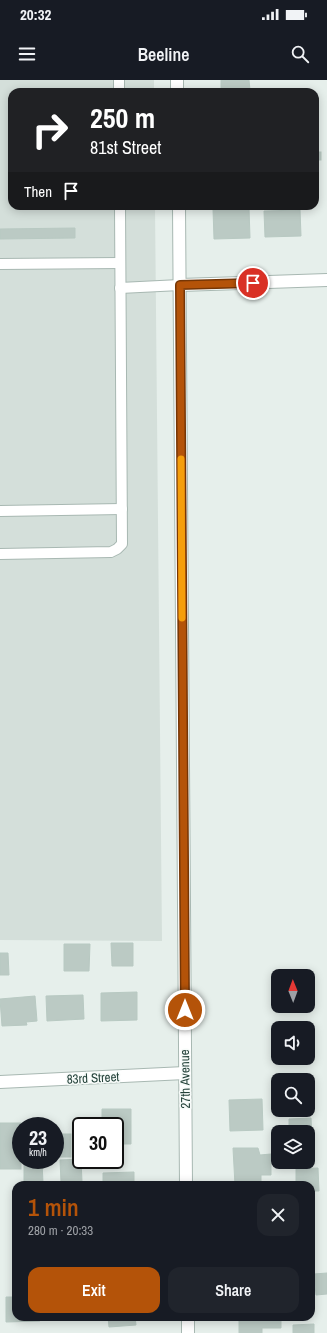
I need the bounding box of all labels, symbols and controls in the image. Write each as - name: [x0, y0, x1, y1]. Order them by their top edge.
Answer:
- text: 20:32: [20, 4, 51, 25]
- text: Beeline: [138, 42, 189, 67]
- icon: menu: [16, 43, 38, 65]
- icon: search: [289, 43, 311, 65]
- text: 250 m: [90, 99, 155, 137]
- icon: right: [24, 104, 76, 156]
- text: 81st Street: [90, 135, 161, 160]
- icon: arrive: [60, 180, 82, 202]
- text: Then: [24, 181, 52, 202]
- pin: [236, 266, 270, 300]
- icon: arrive: [242, 272, 264, 294]
- north arrow: [271, 969, 315, 1013]
- map controls: [271, 969, 315, 1169]
- position arrow: [164, 989, 206, 1031]
- button: sound: [271, 1021, 315, 1065]
- street label: 27th Avenue: [176, 1049, 194, 1109]
- street label: 83rd Street: [66, 1068, 120, 1088]
- button: search: [271, 1073, 315, 1117]
- speed limit sign: 30: [72, 1117, 124, 1169]
- text: 23: [29, 1124, 47, 1151]
- button: layers: [271, 1125, 315, 1169]
- text: km/h: [29, 1146, 47, 1159]
- text: 1 min: [28, 1191, 79, 1223]
- button: close: [257, 1194, 299, 1236]
- text: 280 m · 20:33: [28, 1222, 93, 1239]
- button: Exit: [28, 1267, 160, 1313]
- button: Share: [168, 1267, 299, 1313]

